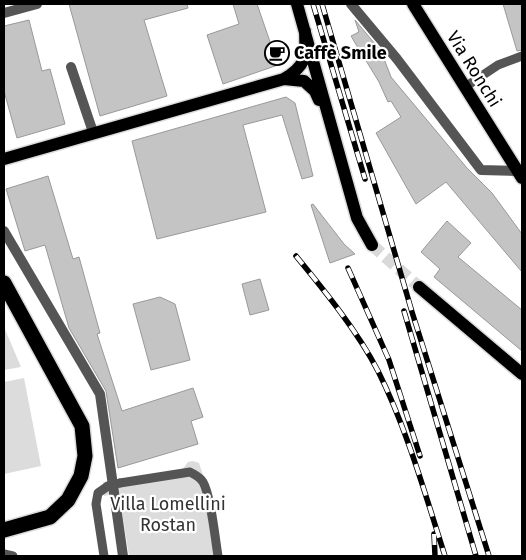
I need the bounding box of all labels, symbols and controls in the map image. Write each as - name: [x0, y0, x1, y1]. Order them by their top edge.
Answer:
- street label: Via Ronchi: [442, 27, 506, 111]
- cafe icon: Caffè Smile: [264, 40, 290, 66]
- place label: Caffè Smile: [294, 42, 387, 64]
- park label: Villa Lomellini Rostan: [110, 493, 226, 536]

